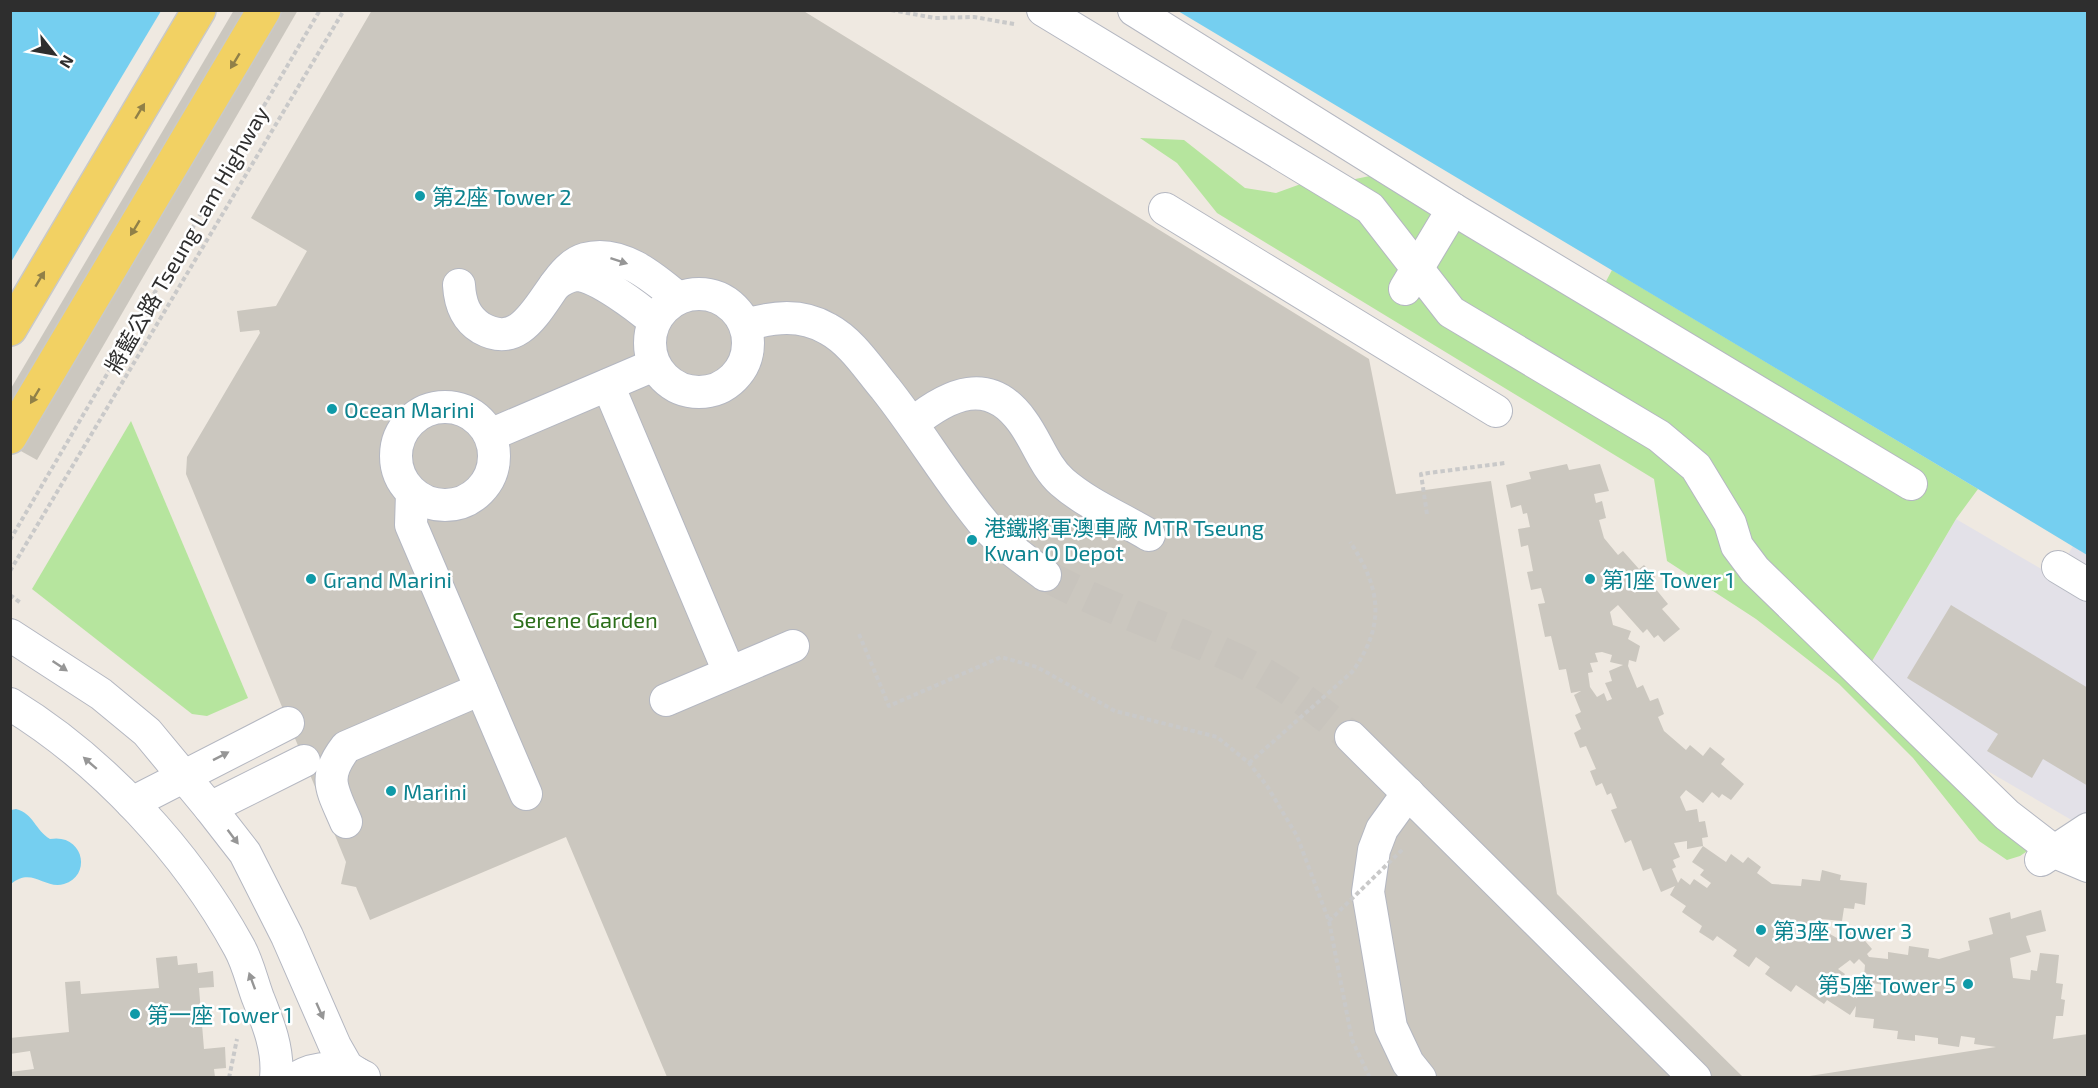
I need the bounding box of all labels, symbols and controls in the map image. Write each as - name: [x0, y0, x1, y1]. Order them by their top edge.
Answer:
- north arrow: [24, 24, 84, 84]
- text: N: [56, 52, 78, 72]
- one-way arrow: [229, 53, 240, 69]
- street label: 將藍公路 Tseung Lam Highway: [99, 101, 273, 377]
- one-way arrow: [135, 102, 145, 119]
- place label: 第2座 Tower 2: [432, 183, 572, 209]
- marker: 第2座 Tower 2: [413, 189, 427, 203]
- one-way arrow: [129, 220, 140, 236]
- one-way arrow: [610, 256, 628, 266]
- one-way arrow: [35, 270, 45, 287]
- one-way arrow: [30, 388, 40, 405]
- place label: Ocean Marini: [344, 396, 475, 422]
- marker: Ocean Marini: [325, 402, 339, 416]
- place label: 港鐵將軍澳車廠 MTR Tseung Kwan O Depot: [984, 514, 1264, 565]
- marker: 港鐵將軍澳車廠 MTR Tseung Kwan O Depot: [965, 533, 979, 547]
- place label: Grand Marini: [323, 566, 452, 592]
- place label: 第1座 Tower 1: [1602, 566, 1734, 592]
- marker: Grand Marini: [304, 572, 318, 586]
- marker: 第1座 Tower 1: [1583, 572, 1597, 586]
- park label: Serene Garden: [512, 606, 658, 632]
- one-way arrow: [52, 660, 68, 671]
- one-way arrow: [212, 752, 229, 761]
- one-way arrow: [83, 757, 98, 770]
- place label: Marini: [403, 778, 467, 804]
- marker: Marini: [384, 784, 398, 798]
- one-way arrow: [226, 829, 239, 845]
- place label: 第3座 Tower 3: [1773, 917, 1912, 943]
- marker: 第3座 Tower 3: [1754, 923, 1768, 937]
- place label: 第5座 Tower 5: [1818, 971, 1956, 997]
- one-way arrow: [247, 972, 256, 990]
- marker: 第5座 Tower 5: [1961, 977, 1975, 991]
- place label: 第一座 Tower 1: [147, 1001, 293, 1027]
- one-way arrow: [316, 1002, 325, 1019]
- marker: 第一座 Tower 1: [128, 1007, 142, 1021]

